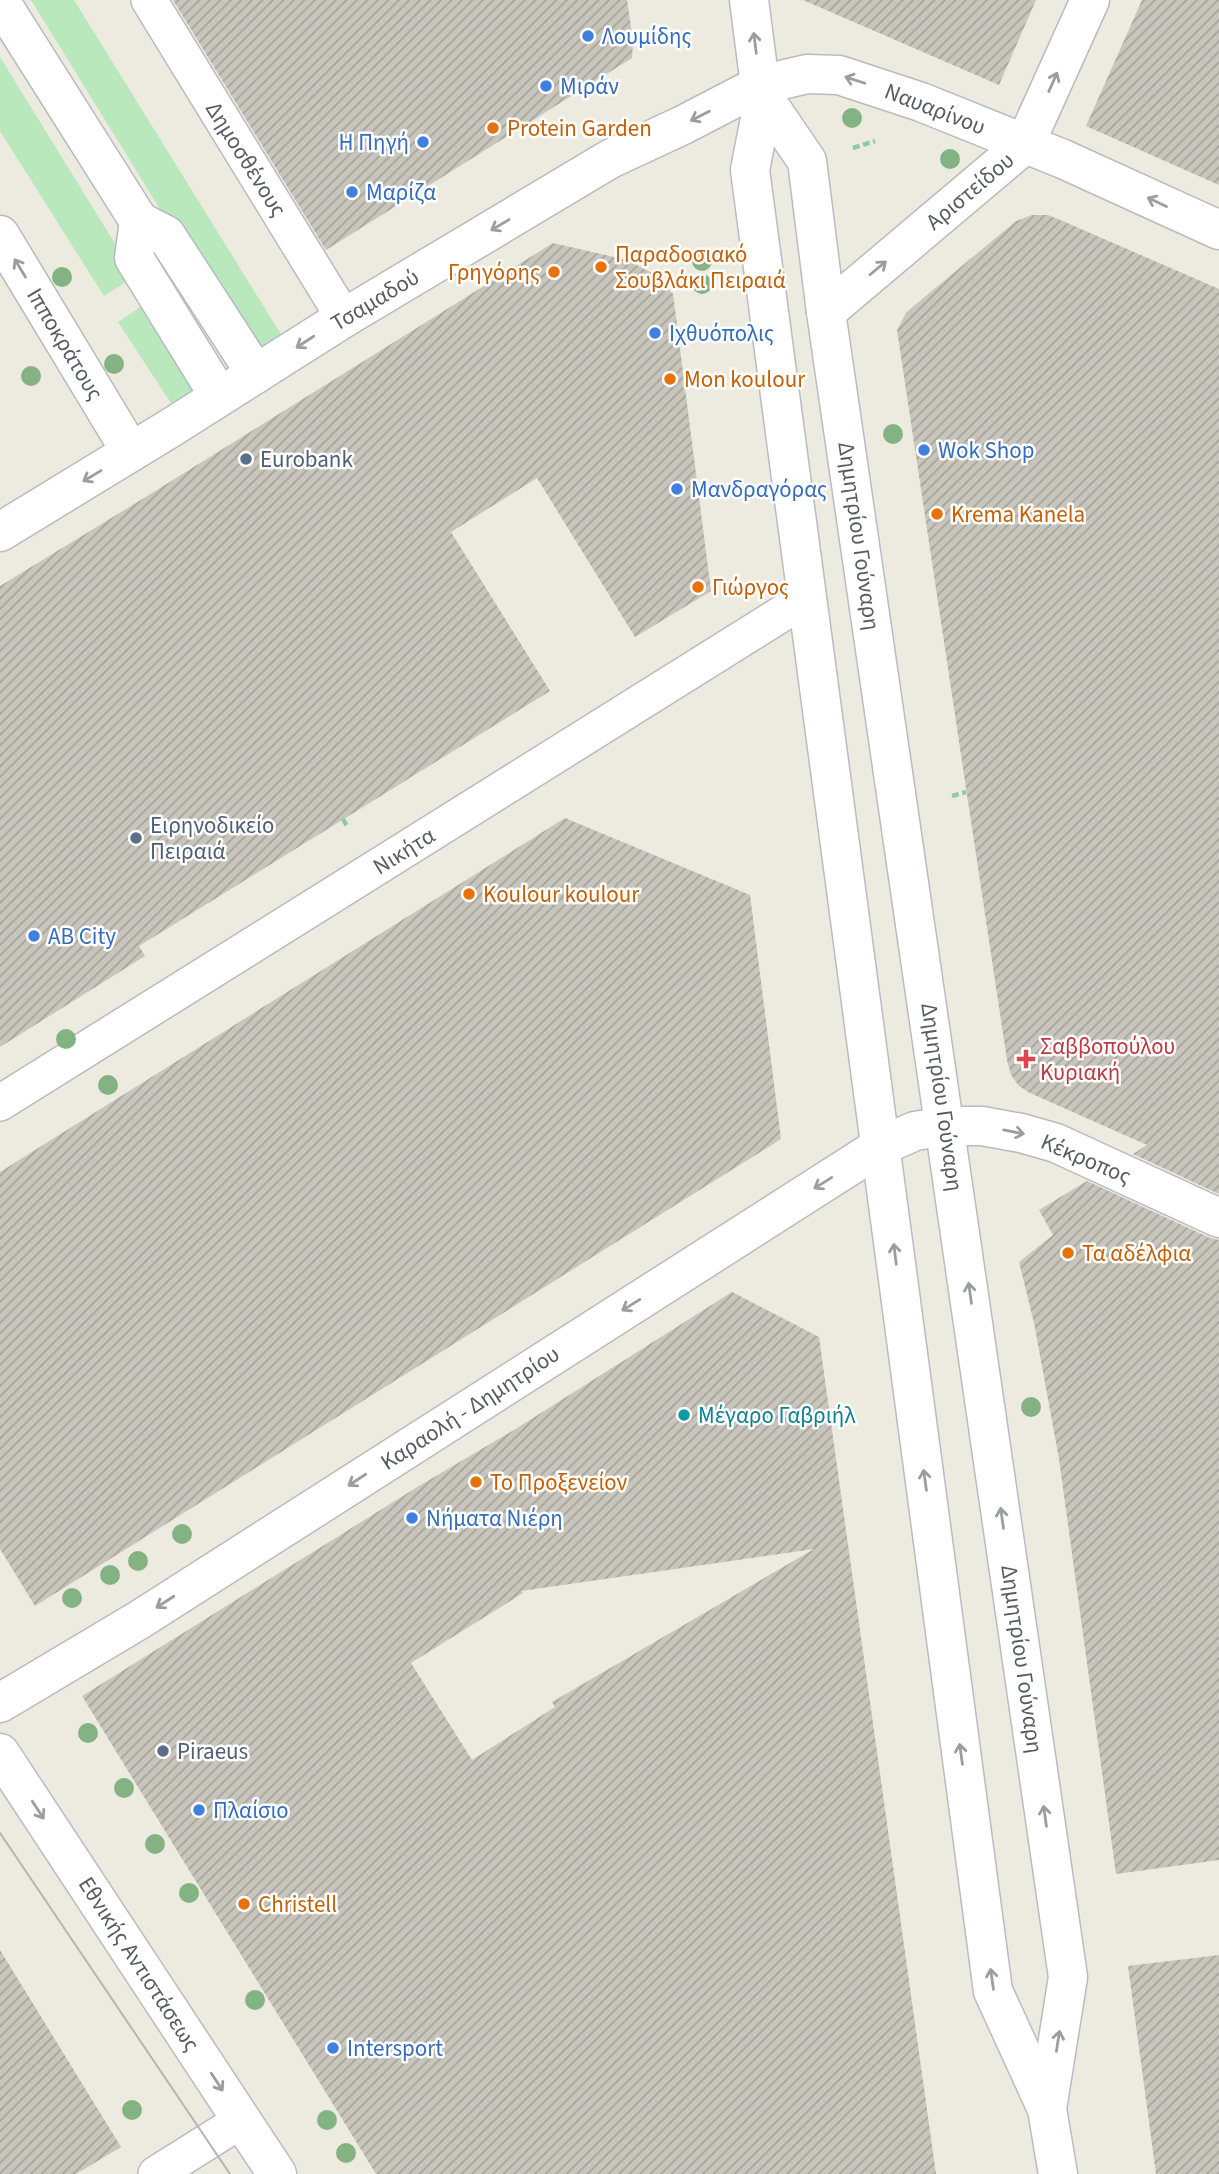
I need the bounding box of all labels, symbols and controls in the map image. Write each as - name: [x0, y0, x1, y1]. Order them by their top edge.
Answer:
- place label: Λουμίδης: [602, 20, 691, 53]
- marker: Λουμίδης: [580, 28, 596, 44]
- one-way arrow: [748, 32, 761, 54]
- place label: Μιράν: [560, 70, 619, 103]
- one-way arrow: [1047, 72, 1060, 93]
- one-way arrow: [845, 73, 867, 85]
- street label: Ναυαρίνου: [880, 75, 990, 143]
- marker: Μιράν: [538, 78, 554, 94]
- street label: Δημοσθένους: [197, 95, 295, 223]
- one-way arrow: [690, 110, 711, 124]
- place label: Protein Garden: [507, 112, 652, 145]
- marker: Protein Garden: [485, 120, 501, 136]
- place label: Η Πηγή: [339, 126, 409, 159]
- marker: Η Πηγή: [415, 134, 431, 150]
- street label: Αριστείδου: [919, 144, 1021, 238]
- place label: Μαρίζα: [366, 176, 436, 209]
- marker: Μαρίζα: [344, 184, 360, 200]
- one-way arrow: [1147, 194, 1168, 208]
- one-way arrow: [490, 218, 510, 232]
- place label: Παραδοσιακό Σουβλάκι Πειραιά: [615, 238, 786, 297]
- place label: Γρηγόρης: [448, 256, 540, 289]
- one-way arrow: [12, 259, 26, 279]
- marker: Παραδοσιακό Σουβλάκι Πειραιά: [593, 259, 609, 275]
- one-way arrow: [869, 260, 887, 276]
- street label: Τσαμαδού: [324, 261, 426, 339]
- marker: Γρηγόρης: [546, 264, 562, 280]
- street label: Ιπποκράτους: [18, 282, 112, 407]
- place label: Ιχθυόπολις: [669, 317, 774, 350]
- marker: Ιχθυόπολις: [647, 325, 663, 341]
- one-way arrow: [296, 336, 316, 350]
- place label: Mon koulour: [684, 363, 806, 396]
- marker: Mon koulour: [662, 371, 678, 387]
- place label: Wok Shop: [938, 434, 1035, 467]
- street label: Δημητρίου Γούναρη: [829, 440, 889, 632]
- marker: Wok Shop: [916, 442, 932, 458]
- place label: Eurobank: [260, 443, 353, 476]
- marker: Eurobank: [238, 451, 254, 467]
- one-way arrow: [82, 469, 102, 483]
- place label: Μανδραγόρας: [691, 473, 827, 506]
- marker: Μανδραγόρας: [669, 481, 685, 497]
- place label: Krema Kanela: [951, 498, 1085, 531]
- marker: Krema Kanela: [929, 506, 945, 522]
- place label: Γιώργος: [712, 571, 789, 604]
- marker: Γιώργος: [690, 579, 706, 595]
- place label: Ειρηνοδικείο Πειραιά: [150, 809, 274, 868]
- street label: Νικήτα: [367, 819, 442, 883]
- marker: Ειρηνοδικείο Πειραιά: [128, 830, 144, 846]
- place label: Koulour koulour: [483, 878, 640, 911]
- marker: Koulour koulour: [461, 886, 477, 902]
- place label: ΑΒ City: [48, 920, 116, 953]
- marker: ΑΒ City: [26, 928, 42, 944]
- street label: Δημητρίου Γούναρη: [912, 1001, 972, 1193]
- place label: Σαββοπούλου Κυριακή: [1040, 1030, 1175, 1089]
- marker: Σαββοπούλου Κυριακή: [1018, 1051, 1034, 1067]
- street label: Κέκροπος: [1036, 1125, 1136, 1193]
- one-way arrow: [1002, 1126, 1025, 1139]
- one-way arrow: [814, 1176, 834, 1190]
- place label: Τα αδέλφια: [1082, 1237, 1191, 1270]
- one-way arrow: [888, 1243, 901, 1266]
- marker: Τα αδέλφια: [1060, 1245, 1076, 1261]
- one-way arrow: [963, 1282, 976, 1305]
- one-way arrow: [622, 1298, 642, 1312]
- street label: Καραολή - Δημητρίου: [374, 1338, 566, 1478]
- place label: Μέγαρο Γαβριήλ: [698, 1399, 856, 1432]
- marker: Μέγαρο Γαβριήλ: [676, 1407, 692, 1423]
- place label: Το Προξενείον: [490, 1466, 627, 1499]
- one-way arrow: [918, 1469, 931, 1491]
- one-way arrow: [348, 1472, 367, 1487]
- marker: Το Προξενείον: [468, 1474, 484, 1490]
- place label: Νήματα Νιέρη: [426, 1502, 563, 1535]
- one-way arrow: [995, 1508, 1008, 1530]
- marker: Νήματα Νιέρη: [404, 1510, 420, 1526]
- street label: Δημητρίου Γούναρη: [992, 1563, 1052, 1755]
- one-way arrow: [156, 1596, 176, 1610]
- place label: Piraeus: [177, 1735, 248, 1768]
- marker: Piraeus: [155, 1743, 171, 1759]
- one-way arrow: [955, 1743, 968, 1765]
- place label: Πλαίσιο: [213, 1794, 289, 1827]
- one-way arrow: [31, 1800, 45, 1820]
- marker: Πλαίσιο: [191, 1802, 207, 1818]
- one-way arrow: [1038, 1805, 1051, 1828]
- street label: Εθνικής Αντιστάσεως: [70, 1870, 208, 2058]
- place label: Christell: [258, 1888, 337, 1921]
- marker: Christell: [236, 1896, 252, 1912]
- one-way arrow: [985, 1968, 998, 1991]
- one-way arrow: [1052, 2031, 1065, 2053]
- place label: Intersport: [347, 2032, 443, 2065]
- marker: Intersport: [325, 2040, 341, 2056]
- one-way arrow: [210, 2072, 224, 2091]

